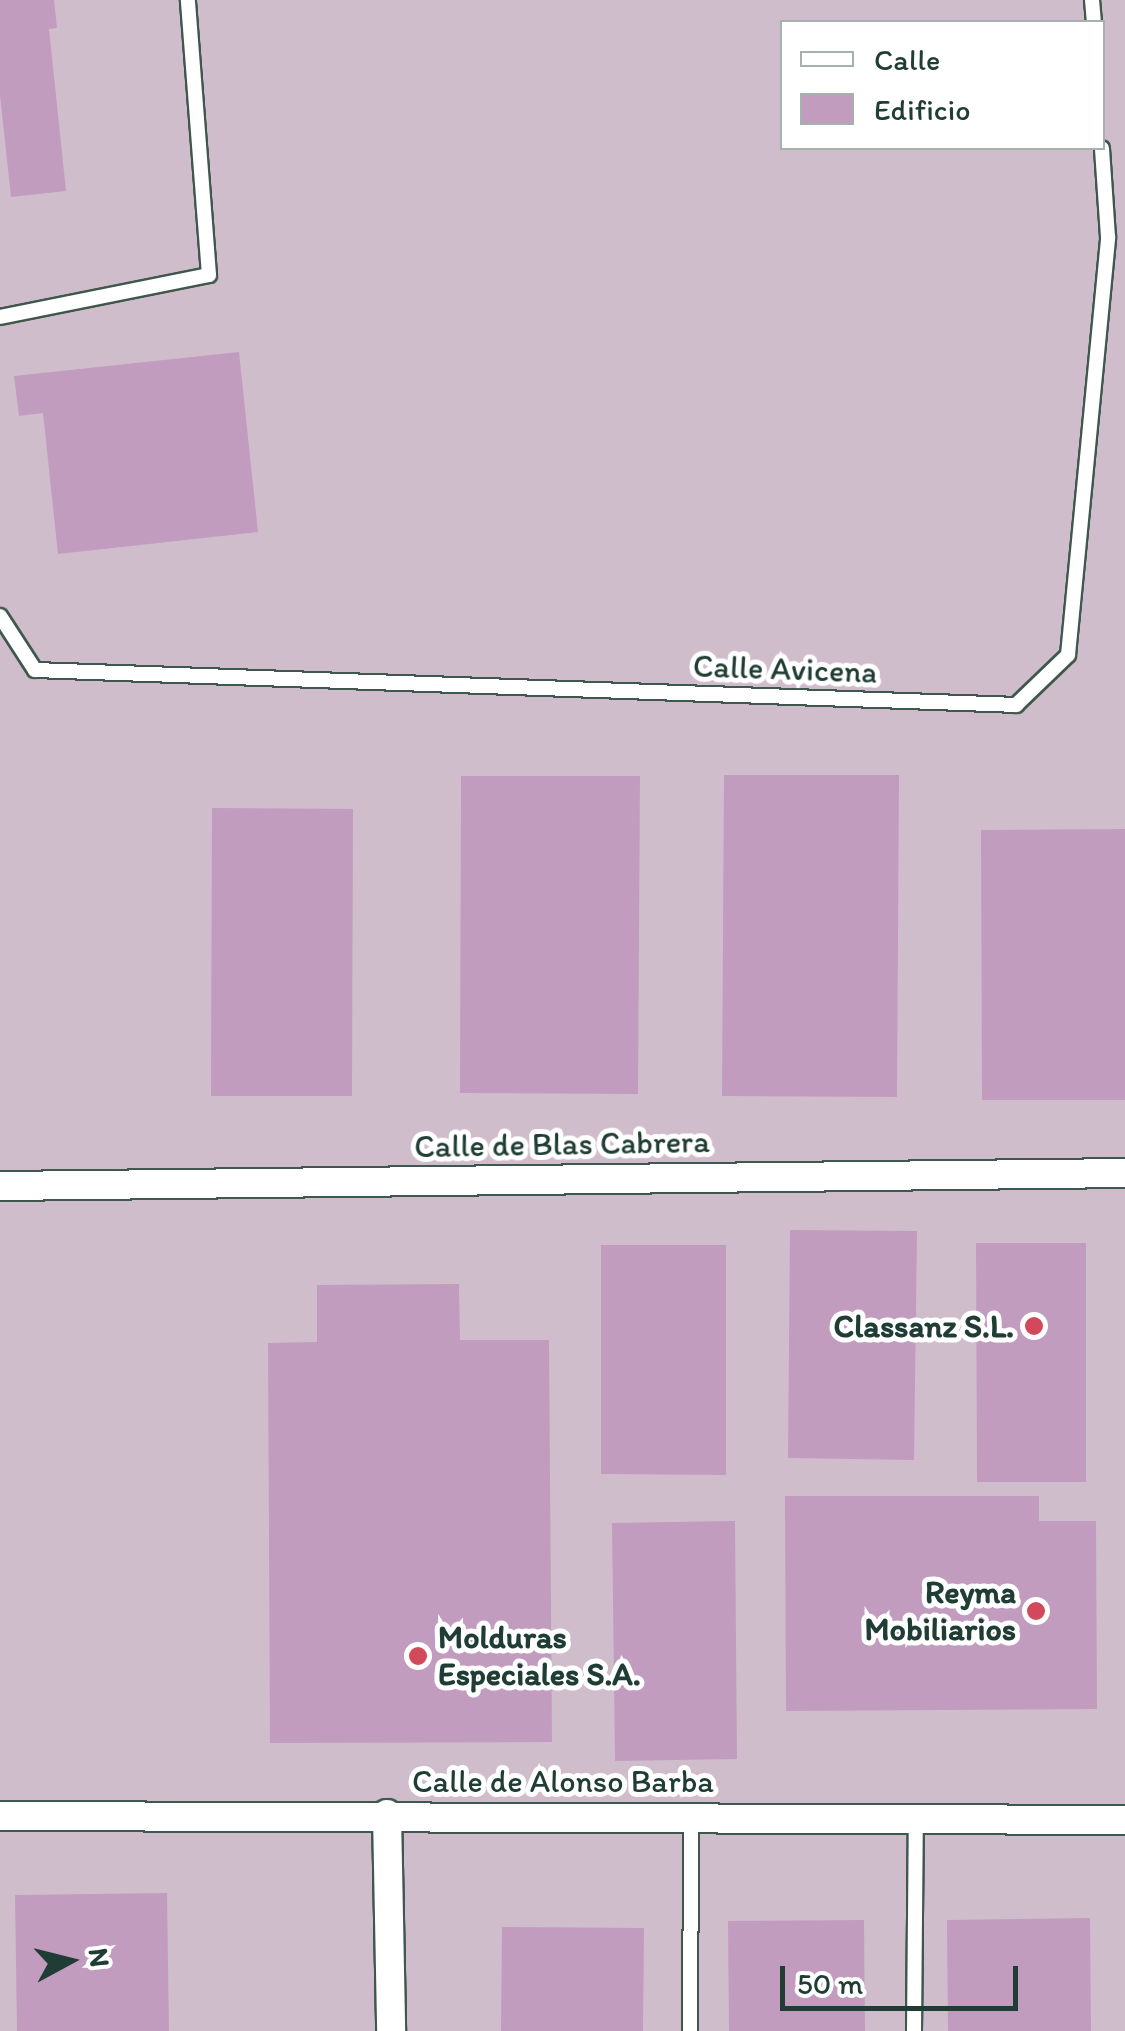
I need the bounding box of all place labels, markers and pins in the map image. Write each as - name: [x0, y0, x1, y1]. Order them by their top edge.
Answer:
- place label: Classanz S.L.: [834, 1307, 1014, 1345]
- marker: Classanz S.L.: [1023, 1315, 1045, 1337]
- place label: Reyma Mobiliarios: [864, 1574, 1016, 1649]
- marker: Reyma Mobiliarios: [1025, 1600, 1047, 1622]
- place label: Molduras Especiales S.A.: [438, 1619, 641, 1694]
- marker: Molduras Especiales S.A.: [407, 1645, 429, 1667]

